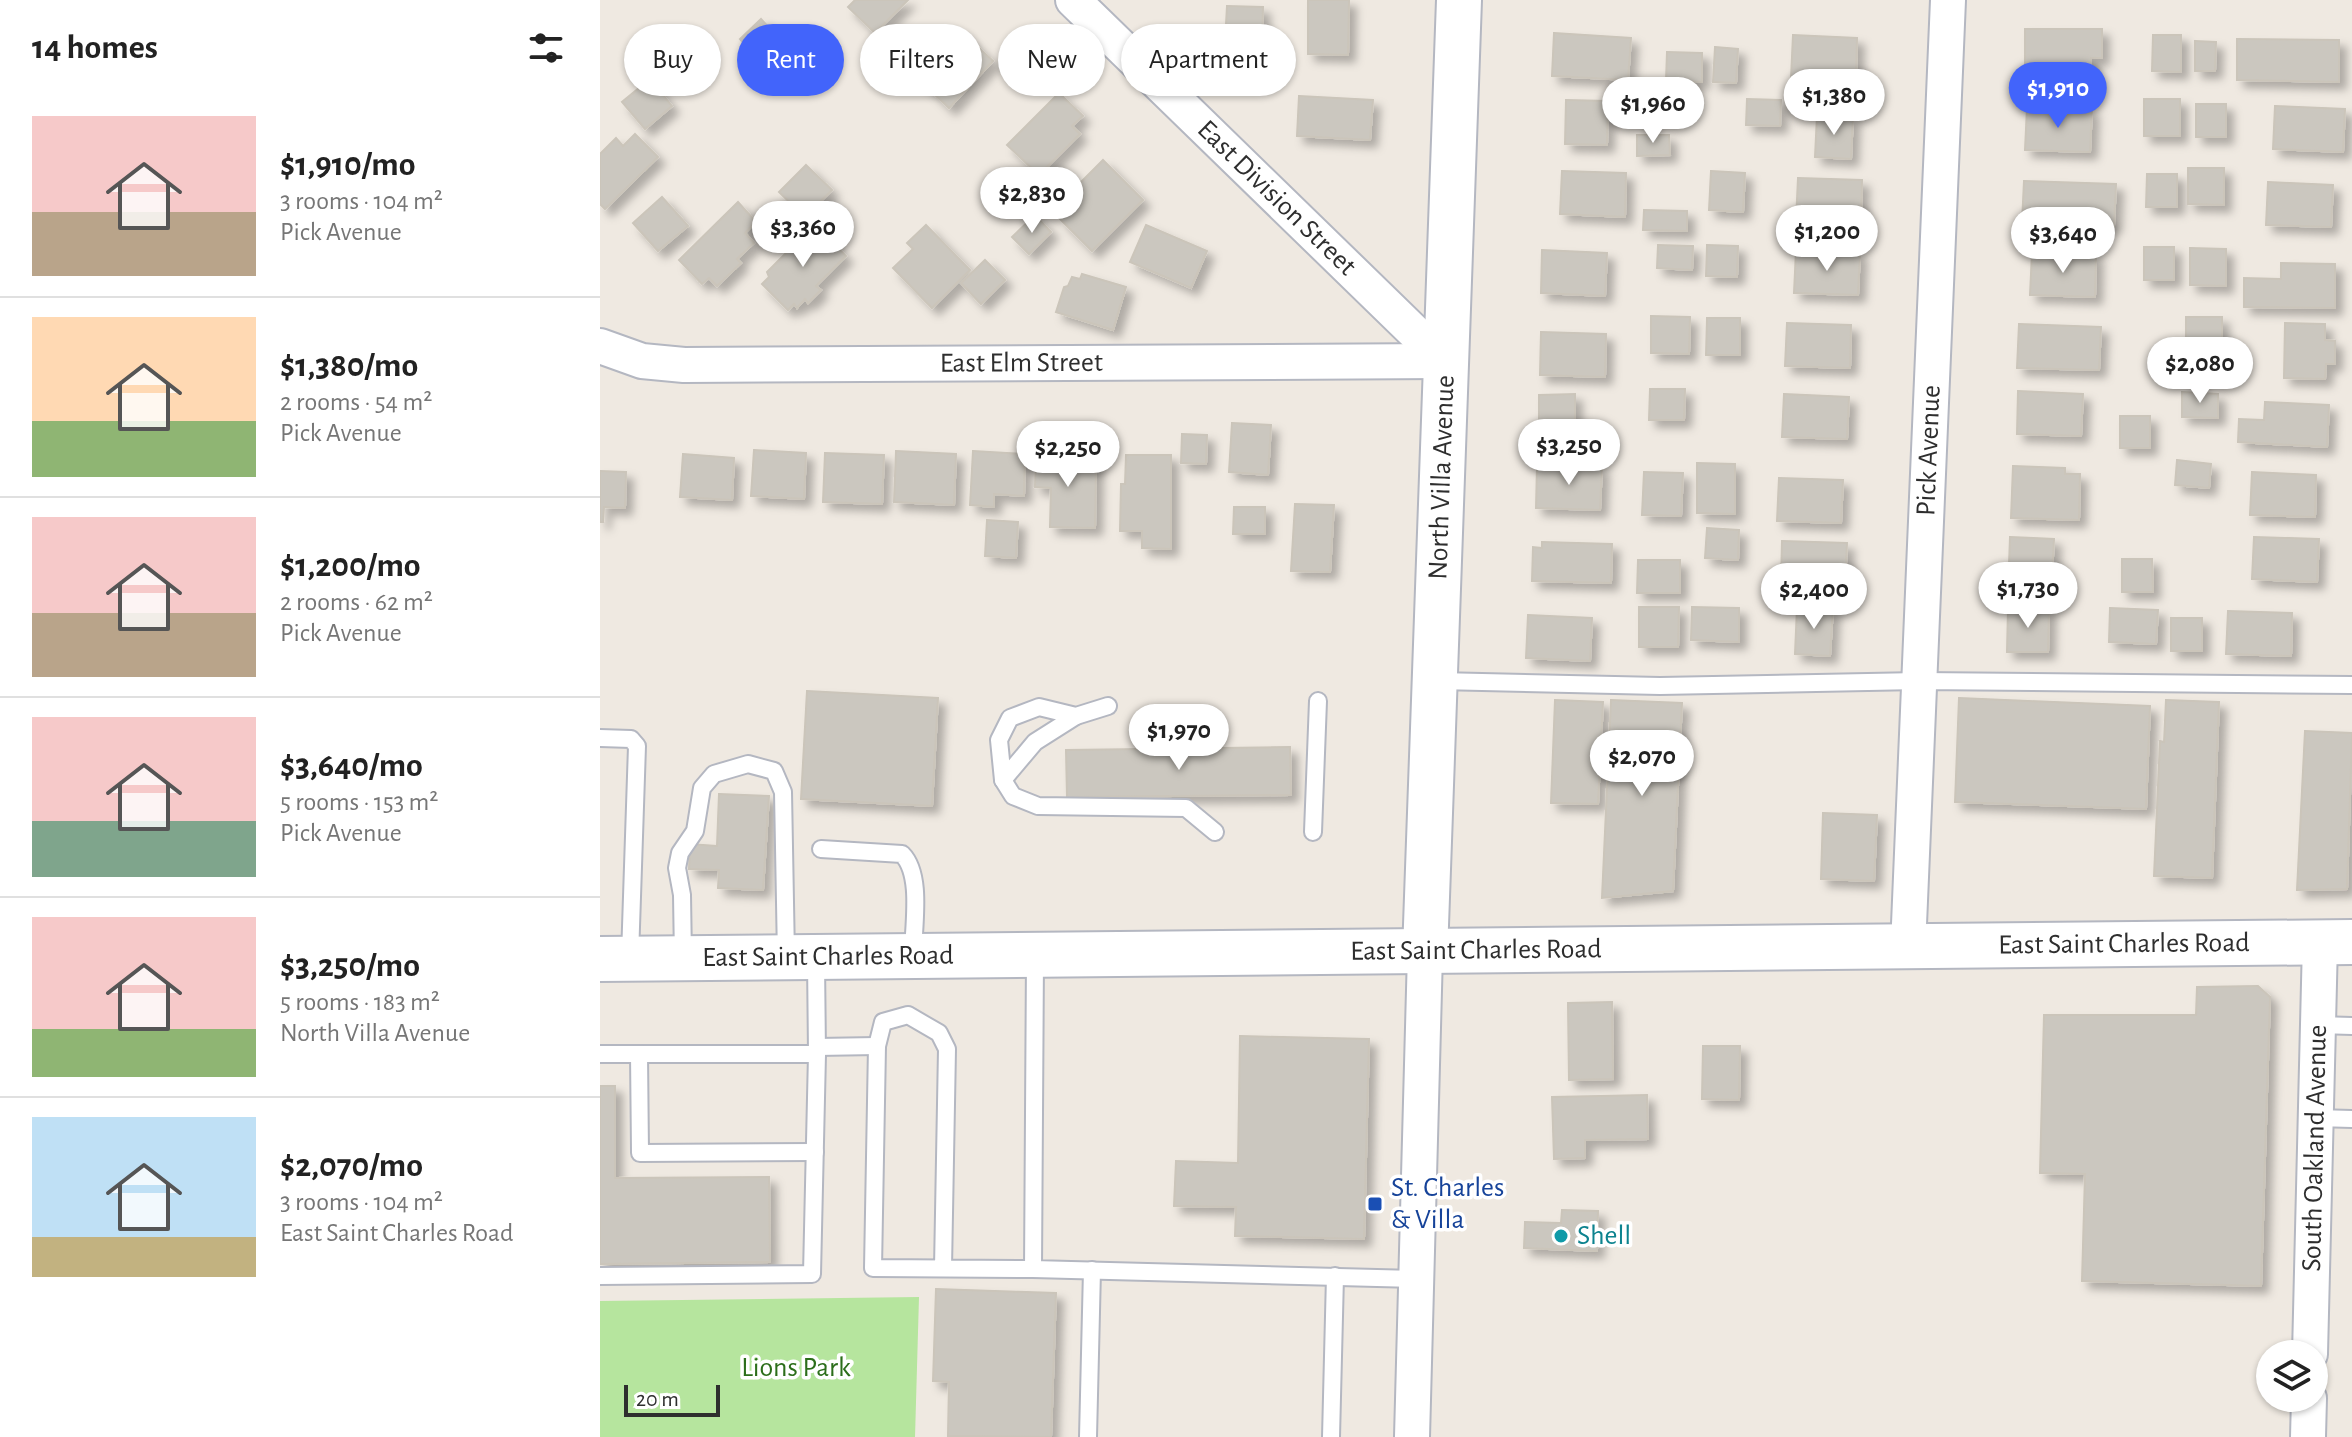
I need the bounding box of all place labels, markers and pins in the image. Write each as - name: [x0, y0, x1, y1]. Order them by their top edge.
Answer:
- pin: $1,910: [1993, 62, 2123, 130]
- pin: $1,380: [1769, 69, 1899, 137]
- pin: $1,960: [1588, 77, 1718, 145]
- pin: $2,830: [967, 167, 1097, 235]
- pin: $3,360: [738, 201, 868, 269]
- pin: $1,200: [1762, 205, 1892, 273]
- pin: $3,640: [1998, 207, 2128, 275]
- pin: $2,080: [2135, 337, 2265, 405]
- pin: $3,250: [1504, 419, 1634, 487]
- pin: $2,250: [1003, 421, 1133, 489]
- pin: $1,730: [1963, 562, 2093, 630]
- pin: $2,400: [1749, 563, 1879, 631]
- pin: $1,970: [1114, 704, 1244, 772]
- pin: $2,070: [1577, 730, 1707, 798]
- place label: St. Charles & Villa: [1391, 1174, 1504, 1234]
- marker: St. Charles & Villa: [1366, 1195, 1384, 1213]
- place label: Shell: [1577, 1222, 1631, 1250]
- marker: Shell: [1552, 1227, 1570, 1245]

